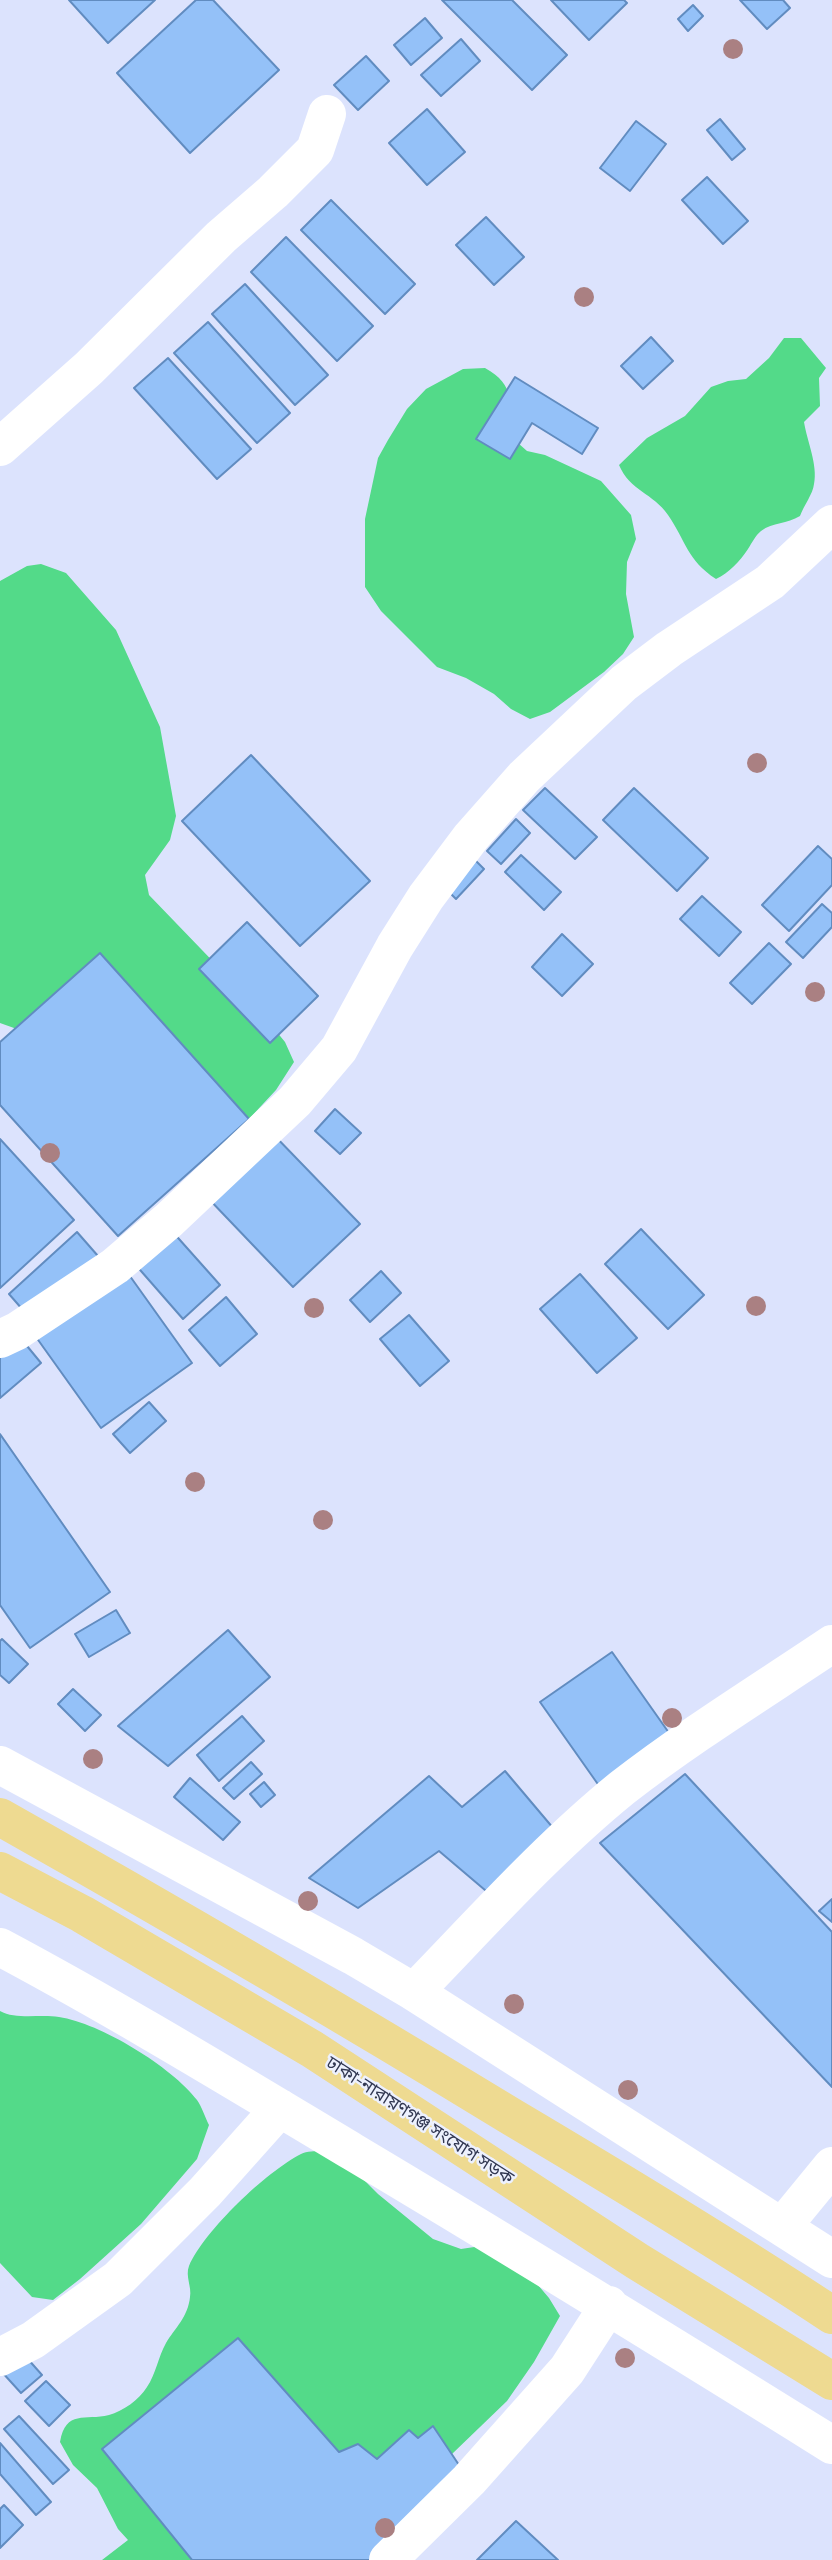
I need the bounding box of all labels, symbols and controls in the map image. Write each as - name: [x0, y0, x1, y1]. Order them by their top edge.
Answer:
- street label: ঢাকা-নারায়ণগঞ্জ সংযোগ সড়ক: [322, 2051, 518, 2189]

